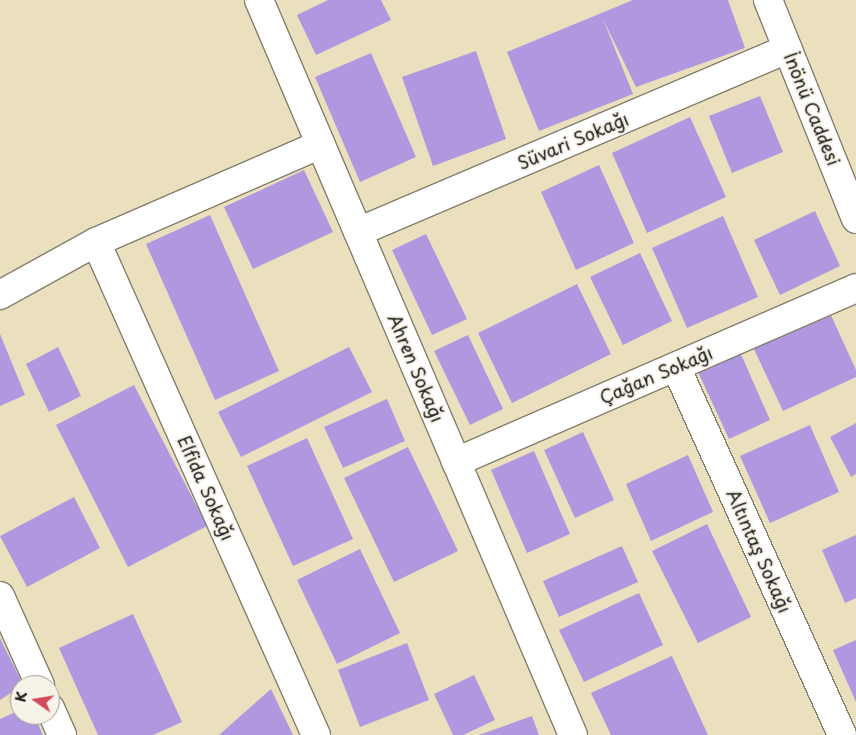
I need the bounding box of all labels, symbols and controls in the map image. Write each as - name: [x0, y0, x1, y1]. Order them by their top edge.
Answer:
- street label: İnönü Caddesi: [779, 49, 845, 169]
- street label: Süvari Sokağı: [514, 108, 632, 174]
- street label: Ahren Sokağı: [383, 310, 449, 426]
- street label: Çağan Sokağı: [596, 341, 716, 409]
- street label: Elfida Sokağı: [173, 432, 239, 544]
- street label: Altıntaş Sokağı: [722, 486, 796, 616]
- north arrow: [10, 675, 60, 725]
- text: K: [9, 689, 32, 704]

